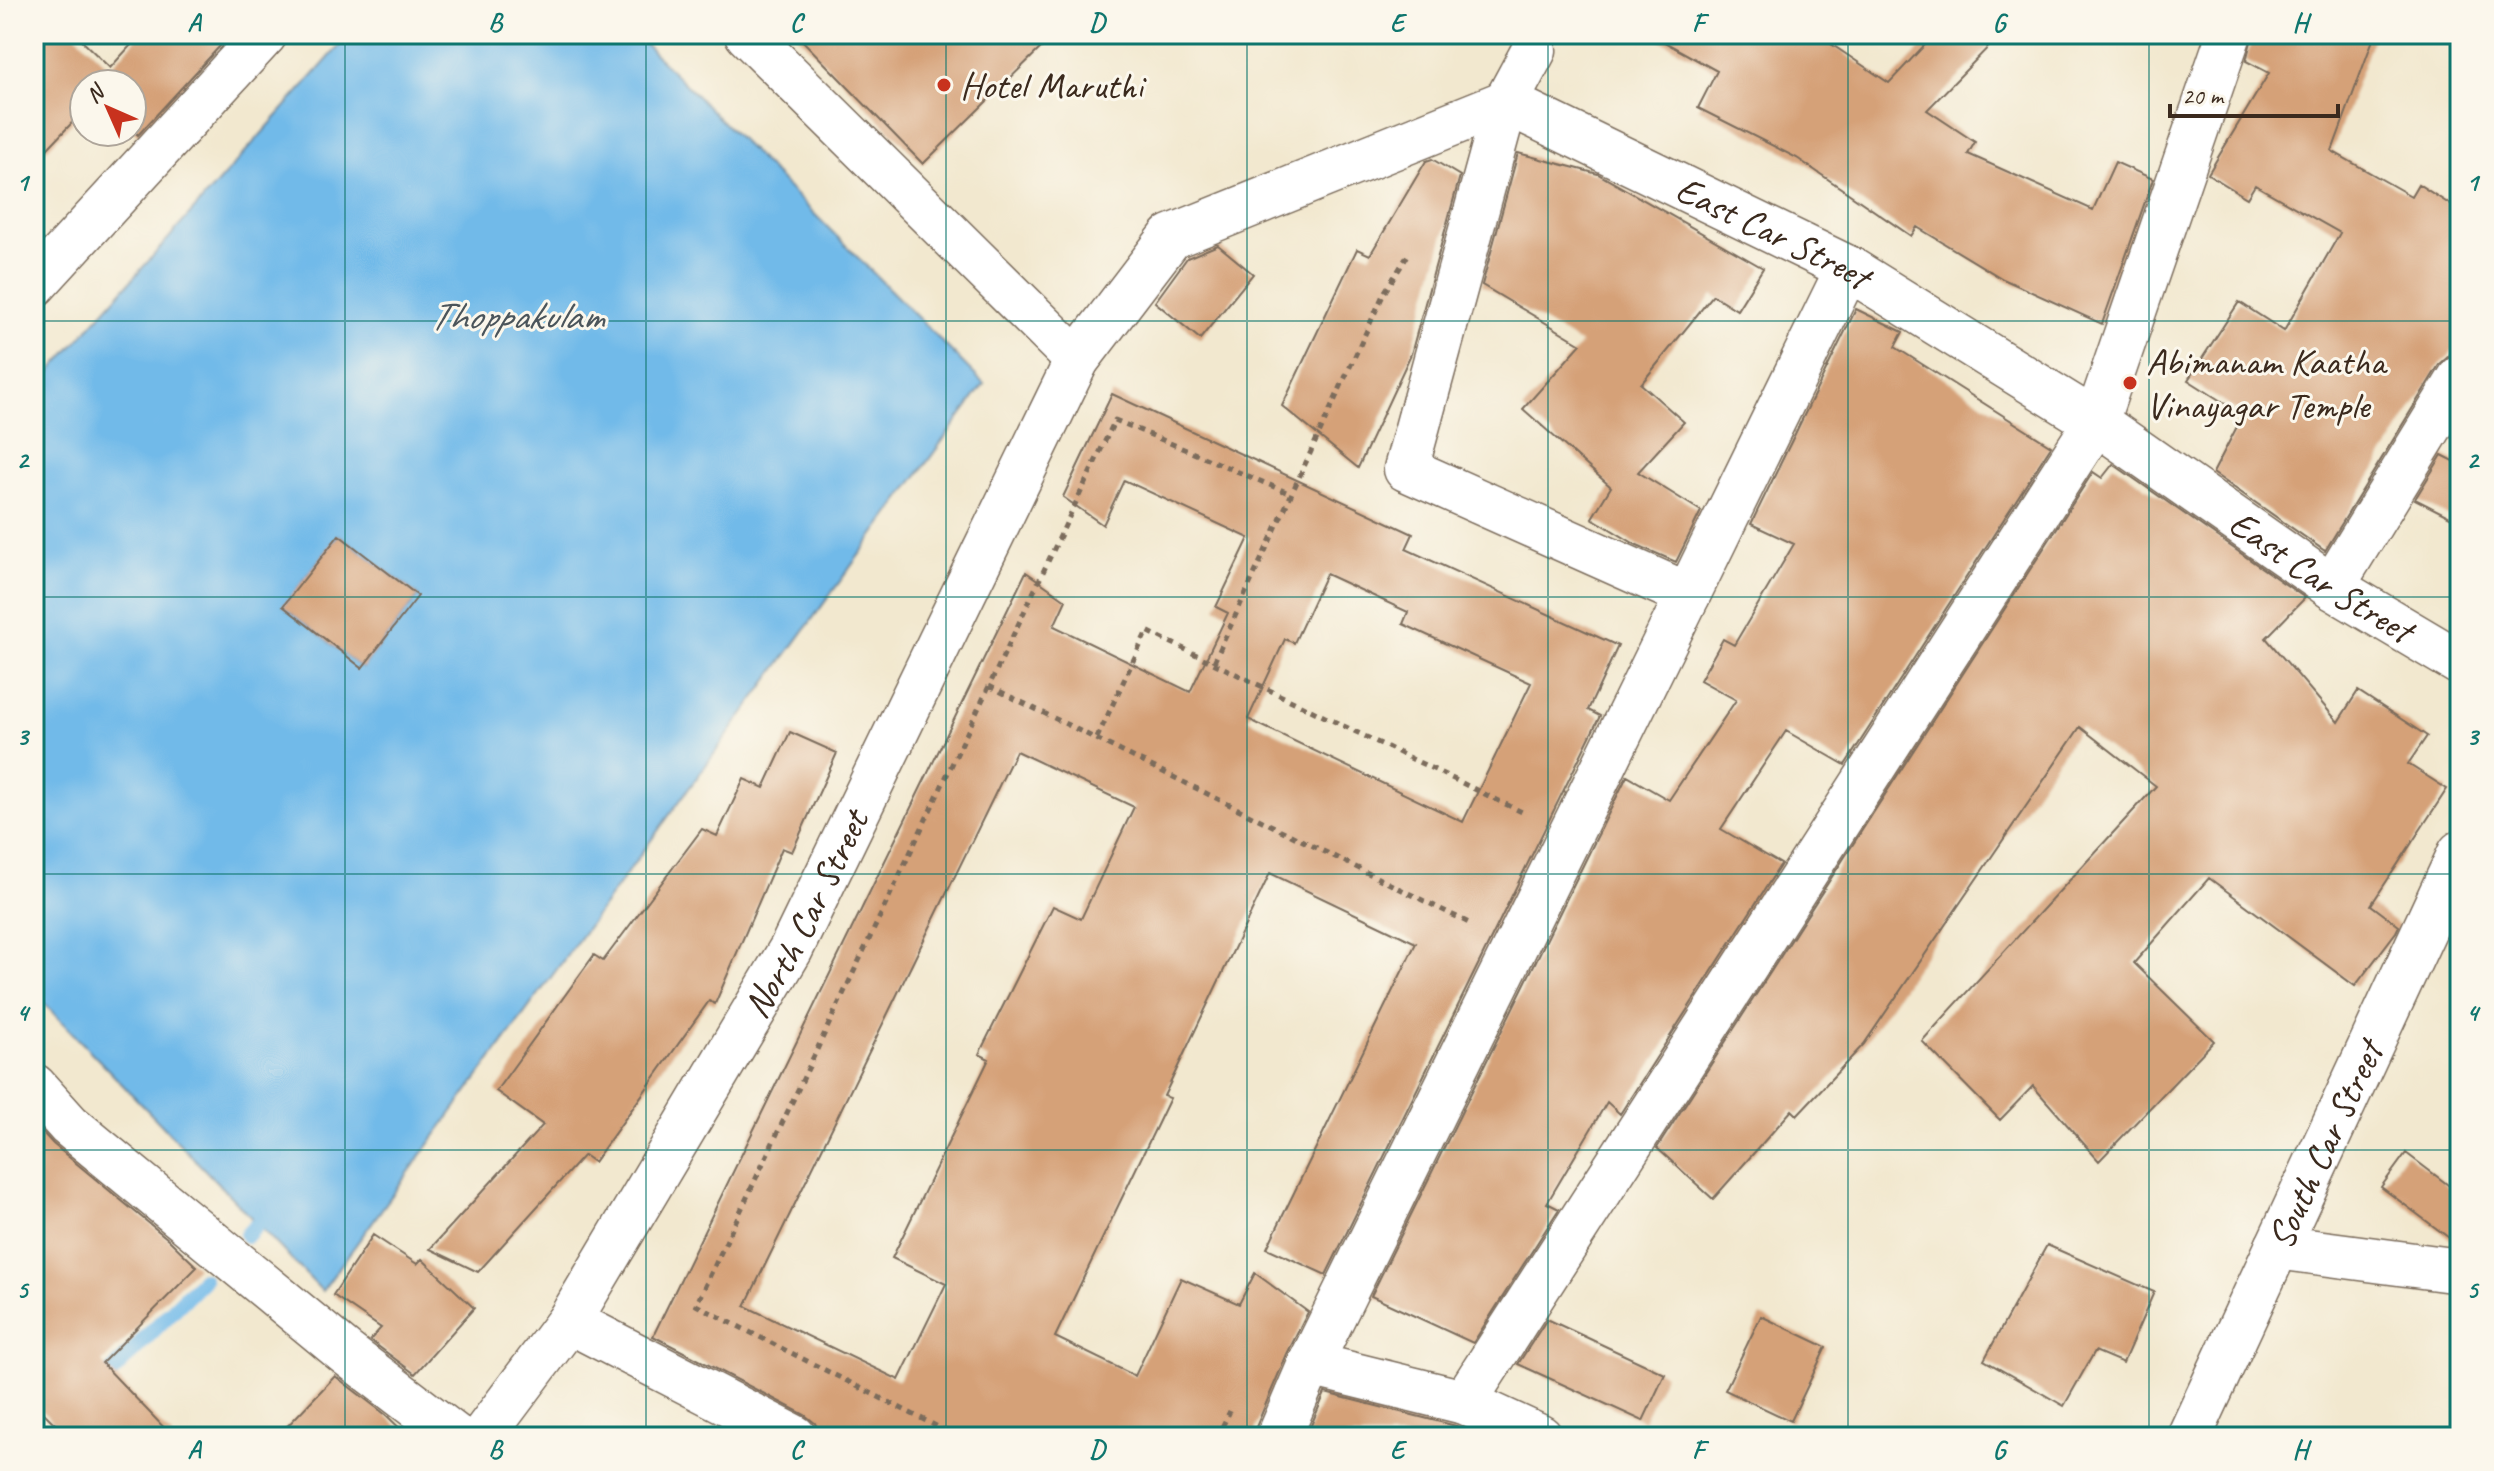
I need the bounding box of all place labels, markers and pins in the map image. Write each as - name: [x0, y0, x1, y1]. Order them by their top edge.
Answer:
- place label: Hotel Maruthi: [960, 62, 1147, 109]
- marker: Hotel Maruthi: [935, 76, 953, 94]
- place label: Abimanam Kaatha Vinayagar Temple: [2146, 338, 2388, 429]
- marker: Abimanam Kaatha Vinayagar Temple: [2121, 374, 2139, 392]

